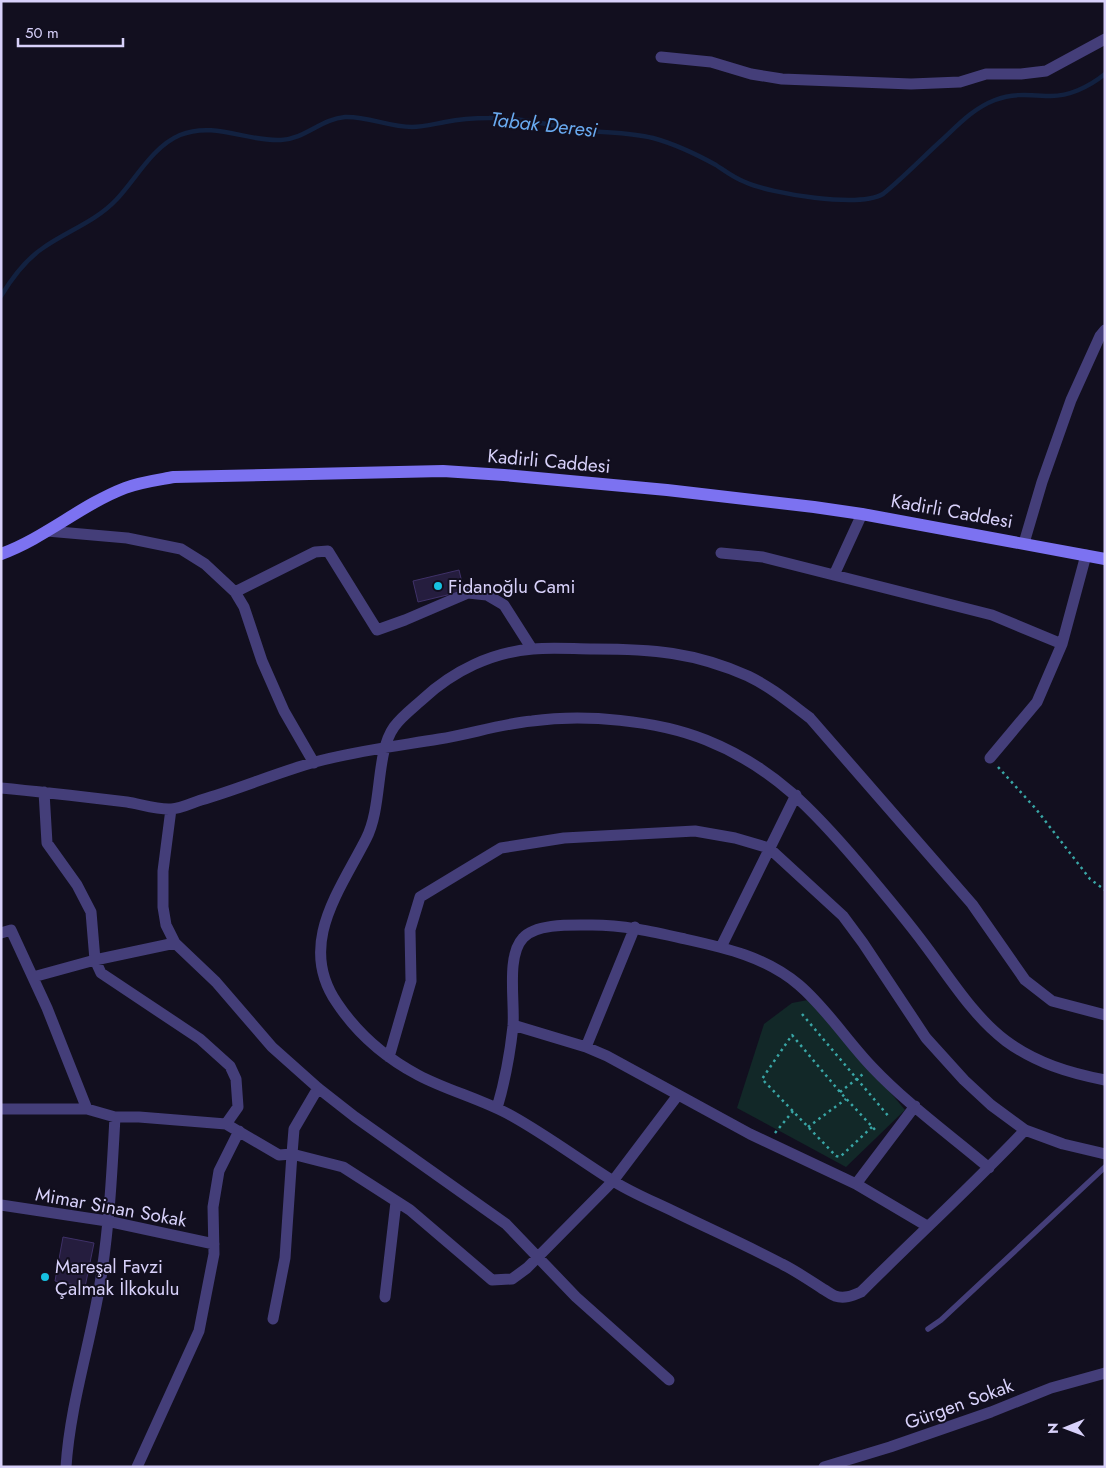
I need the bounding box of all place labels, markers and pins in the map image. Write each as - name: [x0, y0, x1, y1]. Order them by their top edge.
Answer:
- place label: Fidanoğlu Cami: [448, 573, 576, 600]
- marker: Fidanoğlu Cami: [432, 580, 444, 592]
- place label: Mareşal Favzi Çalmak İlkokulu: [55, 1253, 180, 1302]
- marker: Mareşal Favzi Çalmak İlkokulu: [39, 1271, 51, 1283]

